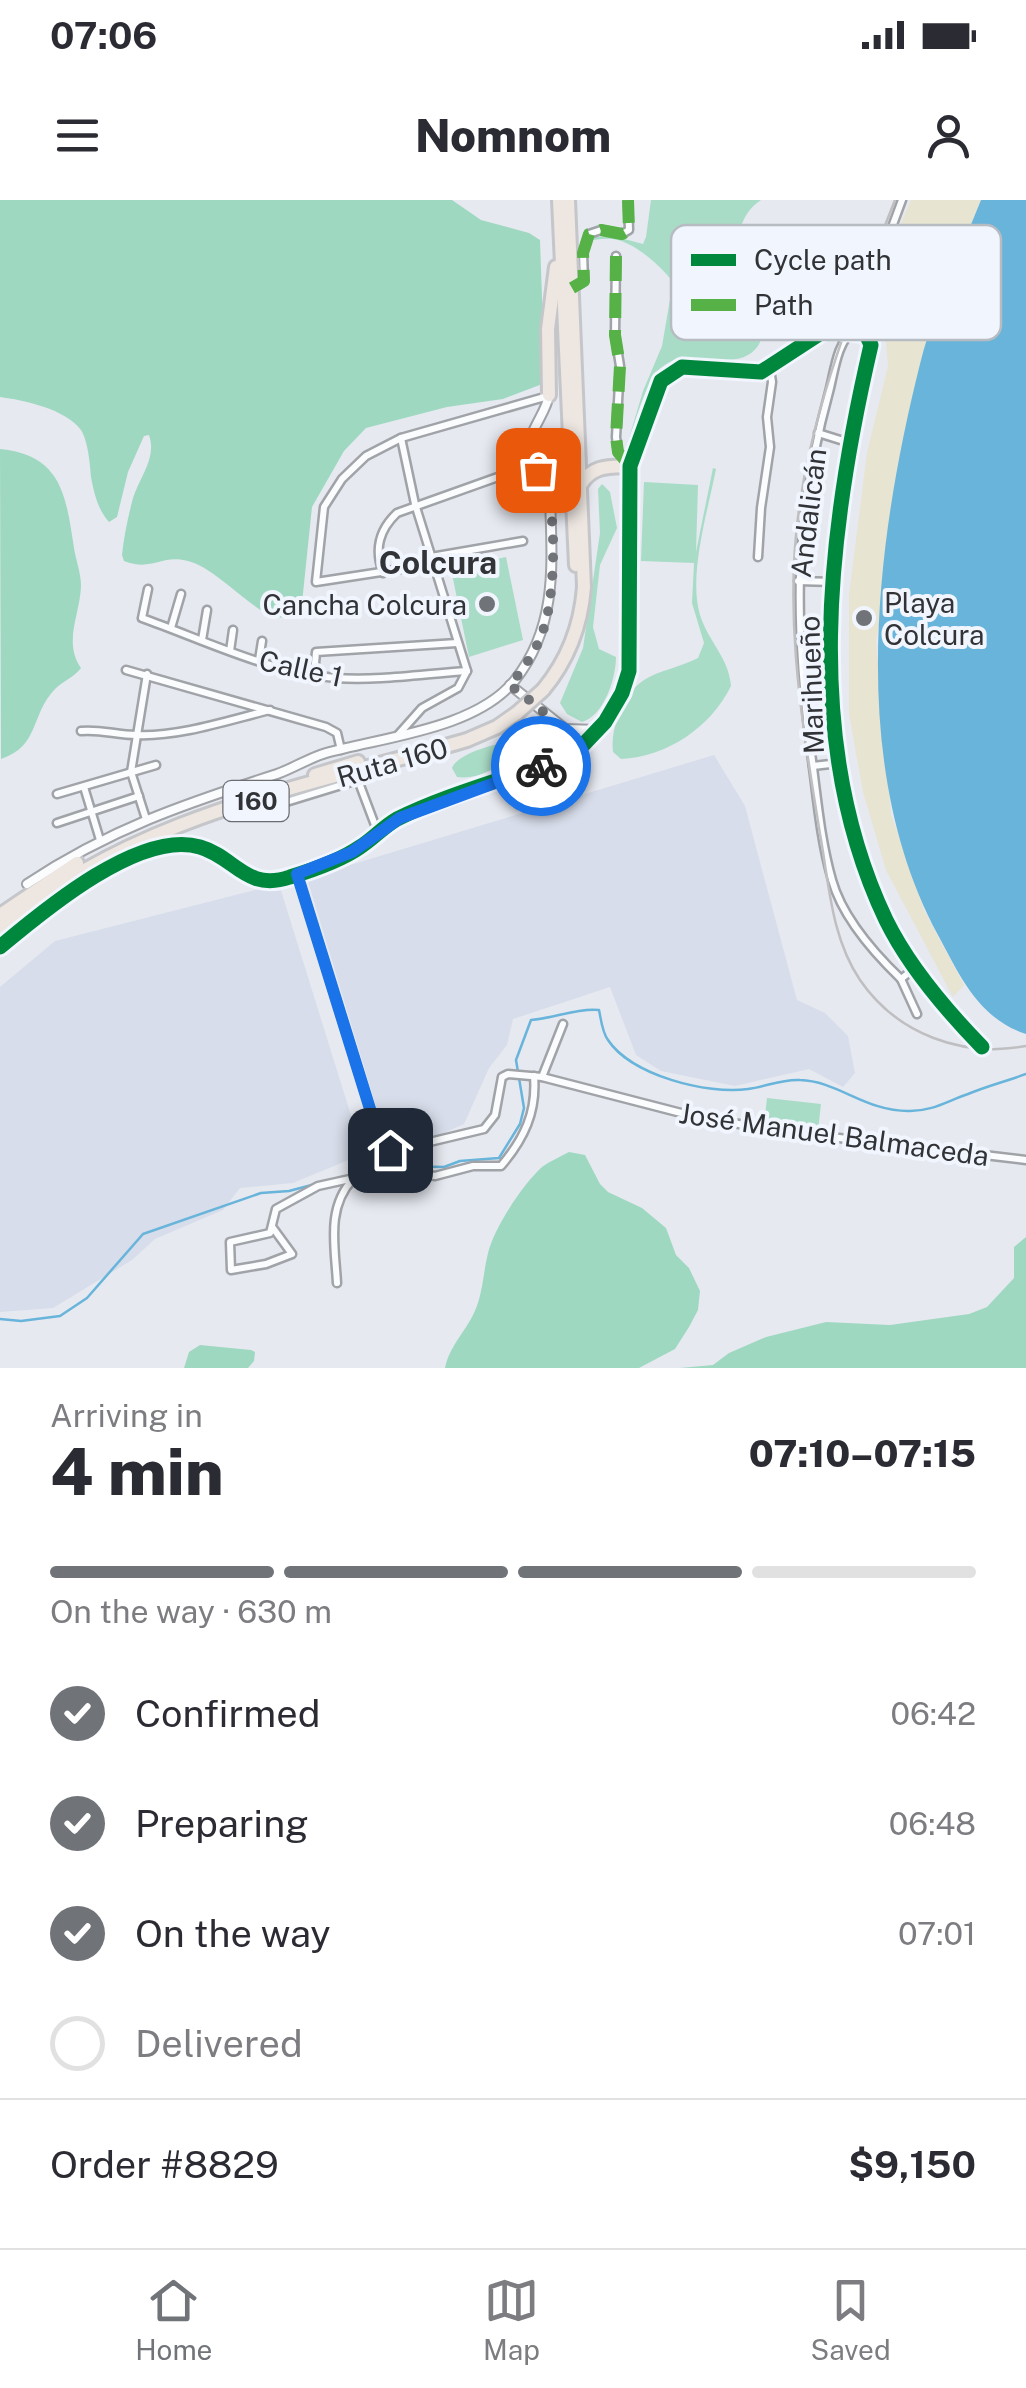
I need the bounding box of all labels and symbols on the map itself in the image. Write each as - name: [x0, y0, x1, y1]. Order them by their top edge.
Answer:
- legend: [671, 225, 1001, 340]
- text: Cycle path: [754, 243, 892, 276]
- text: Path: [754, 288, 813, 321]
- pin: [496, 428, 581, 513]
- street label: Andalicán: [784, 446, 832, 580]
- district label: Colcura: [379, 544, 497, 581]
- place label: Playa Colcura: [884, 586, 984, 651]
- place label: Cancha Colcura: [262, 588, 467, 621]
- marker: Cancha Colcura: [476, 593, 498, 615]
- marker: Playa Colcura: [853, 607, 875, 629]
- street label: Marihueño: [792, 615, 830, 755]
- street label: Calle 1: [256, 643, 346, 693]
- courier: [491, 716, 591, 816]
- street label: Ruta 160: [333, 730, 451, 794]
- road number: 160: [224, 781, 288, 821]
- street label: José Manuel Balmaceda: [677, 1096, 991, 1172]
- pin: [348, 1108, 433, 1193]

